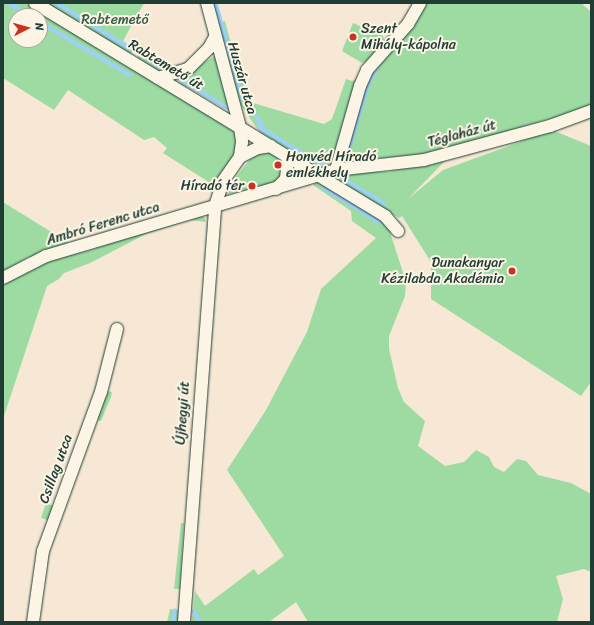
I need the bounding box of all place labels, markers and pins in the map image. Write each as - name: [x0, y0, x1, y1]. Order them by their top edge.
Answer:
- place label: Szent Mihály-kápolna: [361, 21, 456, 54]
- marker: Szent Mihály-kápolna: [348, 32, 358, 42]
- place label: Honvéd Híradó emlékhely: [286, 149, 376, 182]
- marker: Honvéd Híradó emlékhely: [273, 160, 283, 170]
- place label: Híradó tér: [180, 178, 244, 194]
- marker: Híradó tér: [247, 181, 257, 191]
- place label: Dunakanyar Kézilabda Akadémia: [381, 255, 504, 288]
- marker: Dunakanyar Kézilabda Akadémia: [507, 266, 517, 276]

